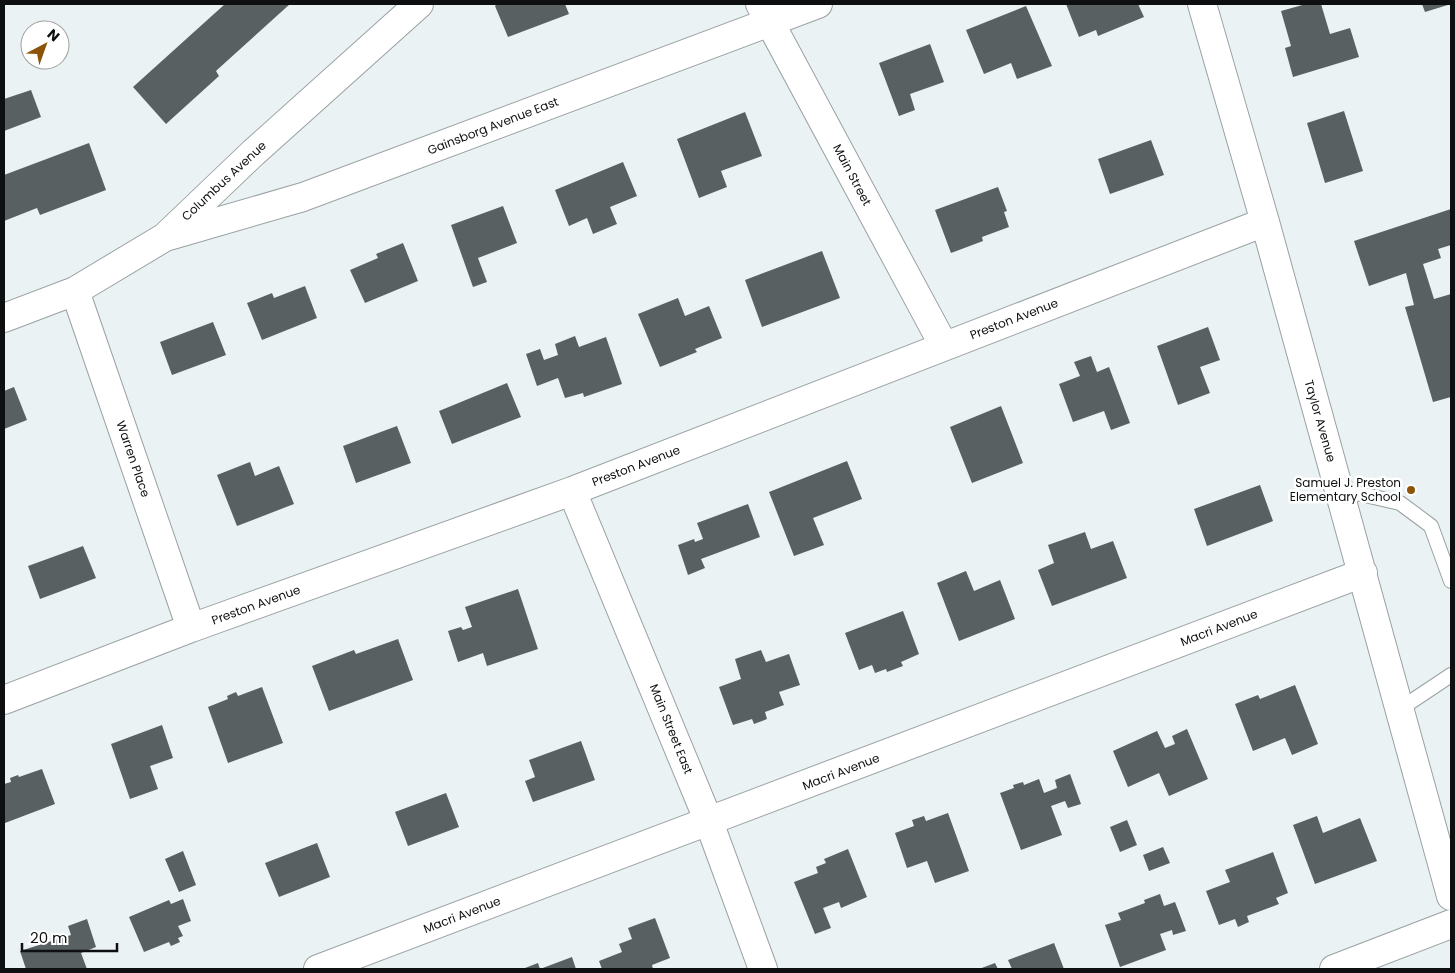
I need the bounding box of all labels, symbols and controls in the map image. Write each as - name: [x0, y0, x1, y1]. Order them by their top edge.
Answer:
- north arrow: [20, 20, 70, 70]
- text: N: [43, 24, 64, 46]
- street label: Gainsborg Avenue East: [425, 93, 561, 158]
- street label: Columbus Avenue: [178, 137, 270, 224]
- street label: Main Street: [829, 141, 876, 209]
- street label: Preston Avenue: [967, 294, 1060, 343]
- street label: Taylor Avenue: [1301, 378, 1340, 464]
- street label: Warren Place: [112, 418, 155, 499]
- street label: Preston Avenue: [589, 441, 682, 490]
- place label: Samuel J. Preston Elementary School: [1290, 474, 1401, 505]
- marker: Samuel J. Preston Elementary School: [1405, 484, 1417, 496]
- street label: Preston Avenue: [209, 581, 302, 628]
- street label: Macri Avenue: [1178, 605, 1260, 650]
- street label: Main Street East: [646, 681, 697, 776]
- street label: Macri Avenue: [800, 749, 882, 794]
- street label: Macri Avenue: [421, 892, 503, 937]
- scale bar: [22, 920, 118, 952]
- text: 20 m: [30, 927, 68, 948]

